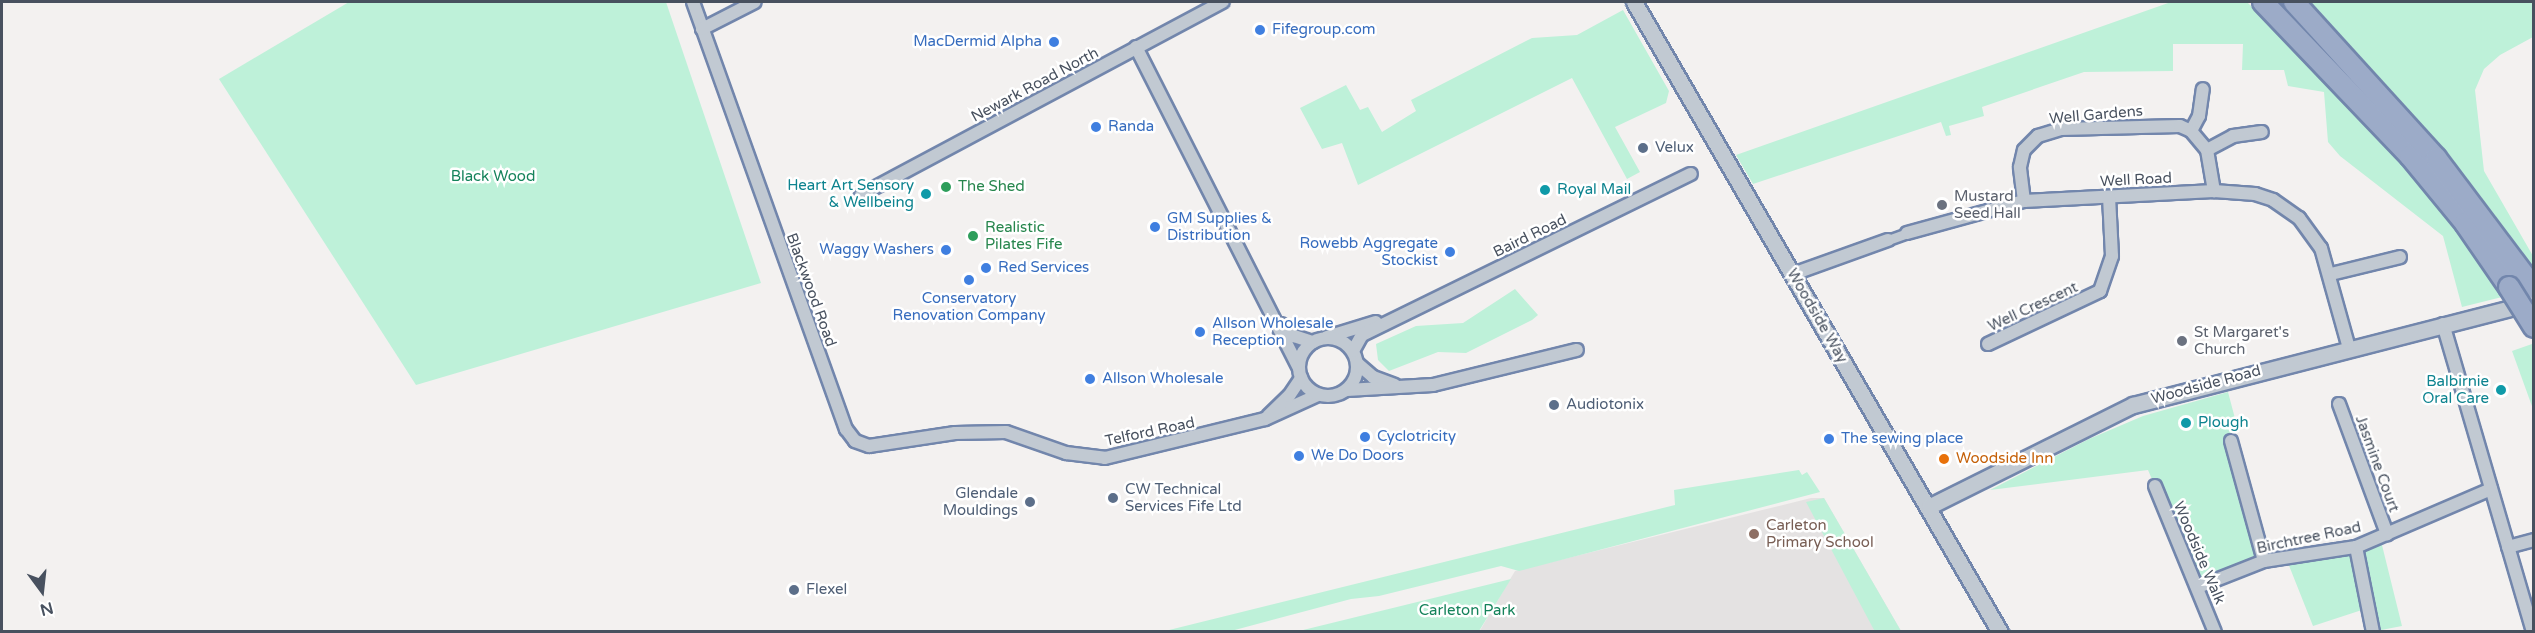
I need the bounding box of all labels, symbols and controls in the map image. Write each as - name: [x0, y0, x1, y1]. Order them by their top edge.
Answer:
- place label: Fifegroup.com: [1272, 21, 1376, 39]
- marker: Fifegroup.com: [1253, 23, 1267, 37]
- place label: MacDermid Alpha: [913, 33, 1042, 51]
- marker: MacDermid Alpha: [1047, 35, 1061, 49]
- street label: Newark Road North: [968, 44, 1102, 126]
- street label: Well Gardens: [2048, 102, 2144, 128]
- place label: Randa: [1108, 118, 1154, 136]
- marker: Randa: [1089, 120, 1103, 134]
- place label: Velux: [1655, 139, 1694, 157]
- marker: Velux: [1636, 141, 1650, 155]
- park label: Black Wood: [451, 168, 535, 186]
- street label: Well Road: [2100, 169, 2172, 191]
- place label: Heart Art Sensory & Wellbeing: [787, 176, 914, 211]
- place label: The Shed: [958, 178, 1025, 196]
- marker: The Shed: [939, 180, 953, 194]
- place label: Royal Mail: [1557, 181, 1631, 199]
- marker: Royal Mail: [1538, 183, 1552, 197]
- marker: Heart Art Sensory & Wellbeing: [919, 187, 933, 201]
- place label: Mustard Seed Hall: [1954, 187, 2021, 222]
- marker: Mustard Seed Hall: [1935, 198, 1949, 212]
- place label: GM Supplies & Distribution: [1167, 209, 1272, 244]
- street label: Baird Road: [1490, 211, 1570, 261]
- place label: Realistic Pilates Fife: [985, 218, 1062, 253]
- marker: GM Supplies & Distribution: [1148, 220, 1162, 234]
- marker: Realistic Pilates Fife: [966, 229, 980, 243]
- street label: Blackwood Road: [782, 231, 840, 349]
- place label: Rowebb Aggregate Stockist: [1299, 234, 1438, 269]
- place label: Waggy Washers: [819, 241, 934, 259]
- marker: Waggy Washers: [939, 243, 953, 257]
- marker: Rowebb Aggregate Stockist: [1443, 245, 1457, 259]
- place label: Red Services: [998, 259, 1089, 277]
- marker: Red Services: [979, 261, 993, 275]
- street label: Woodside Way: [1783, 266, 1851, 366]
- marker: Conservatory Renovation Company: [962, 273, 976, 287]
- street label: Well Crescent: [1985, 278, 2081, 336]
- place label: Conservatory Renovation Company: [892, 289, 1046, 324]
- place label: Allson Wholesale Reception: [1212, 314, 1333, 349]
- place label: St Margaret's Church: [2194, 323, 2289, 358]
- marker: Allson Wholesale Reception: [1193, 325, 1207, 339]
- marker: St Margaret's Church: [2175, 334, 2189, 348]
- street label: Woodside Road: [2149, 362, 2263, 408]
- place label: Allson Wholesale: [1102, 370, 1223, 388]
- marker: Allson Wholesale: [1083, 372, 1097, 386]
- place label: Balbirnie Oral Care: [2422, 372, 2489, 407]
- marker: Balbirnie Oral Care: [2494, 383, 2508, 397]
- place label: Audiotonix: [1566, 396, 1644, 414]
- marker: Audiotonix: [1547, 398, 1561, 412]
- street label: Jasmine Court: [2351, 413, 2403, 515]
- street label: Telford Road: [1103, 414, 1197, 450]
- place label: Plough: [2198, 414, 2249, 432]
- marker: Plough: [2179, 416, 2193, 430]
- place label: Cyclotricity: [1377, 428, 1456, 446]
- marker: Cyclotricity: [1358, 430, 1372, 444]
- place label: The sewing place: [1841, 430, 1963, 448]
- marker: The sewing place: [1822, 432, 1836, 446]
- place label: We Do Doors: [1311, 447, 1404, 465]
- marker: We Do Doors: [1292, 449, 1306, 463]
- place label: Woodside Inn: [1956, 450, 2053, 468]
- marker: Woodside Inn: [1937, 452, 1951, 466]
- place label: CW Technical Services Fife Ltd: [1125, 480, 1242, 515]
- place label: Glendale Mouldings: [943, 484, 1018, 519]
- marker: CW Technical Services Fife Ltd: [1106, 491, 1120, 505]
- marker: Glendale Mouldings: [1023, 495, 1037, 509]
- street label: Woodside Walk: [2169, 499, 2229, 607]
- place label: Carleton Primary School: [1766, 516, 1874, 551]
- street label: Birchtree Road: [2255, 518, 2363, 558]
- marker: Carleton Primary School: [1747, 527, 1761, 541]
- north arrow: [12, 561, 72, 621]
- place label: Flexel: [806, 581, 847, 599]
- marker: Flexel: [787, 583, 801, 597]
- text: N: [38, 597, 55, 620]
- park label: Carleton Park: [1419, 602, 1515, 620]

